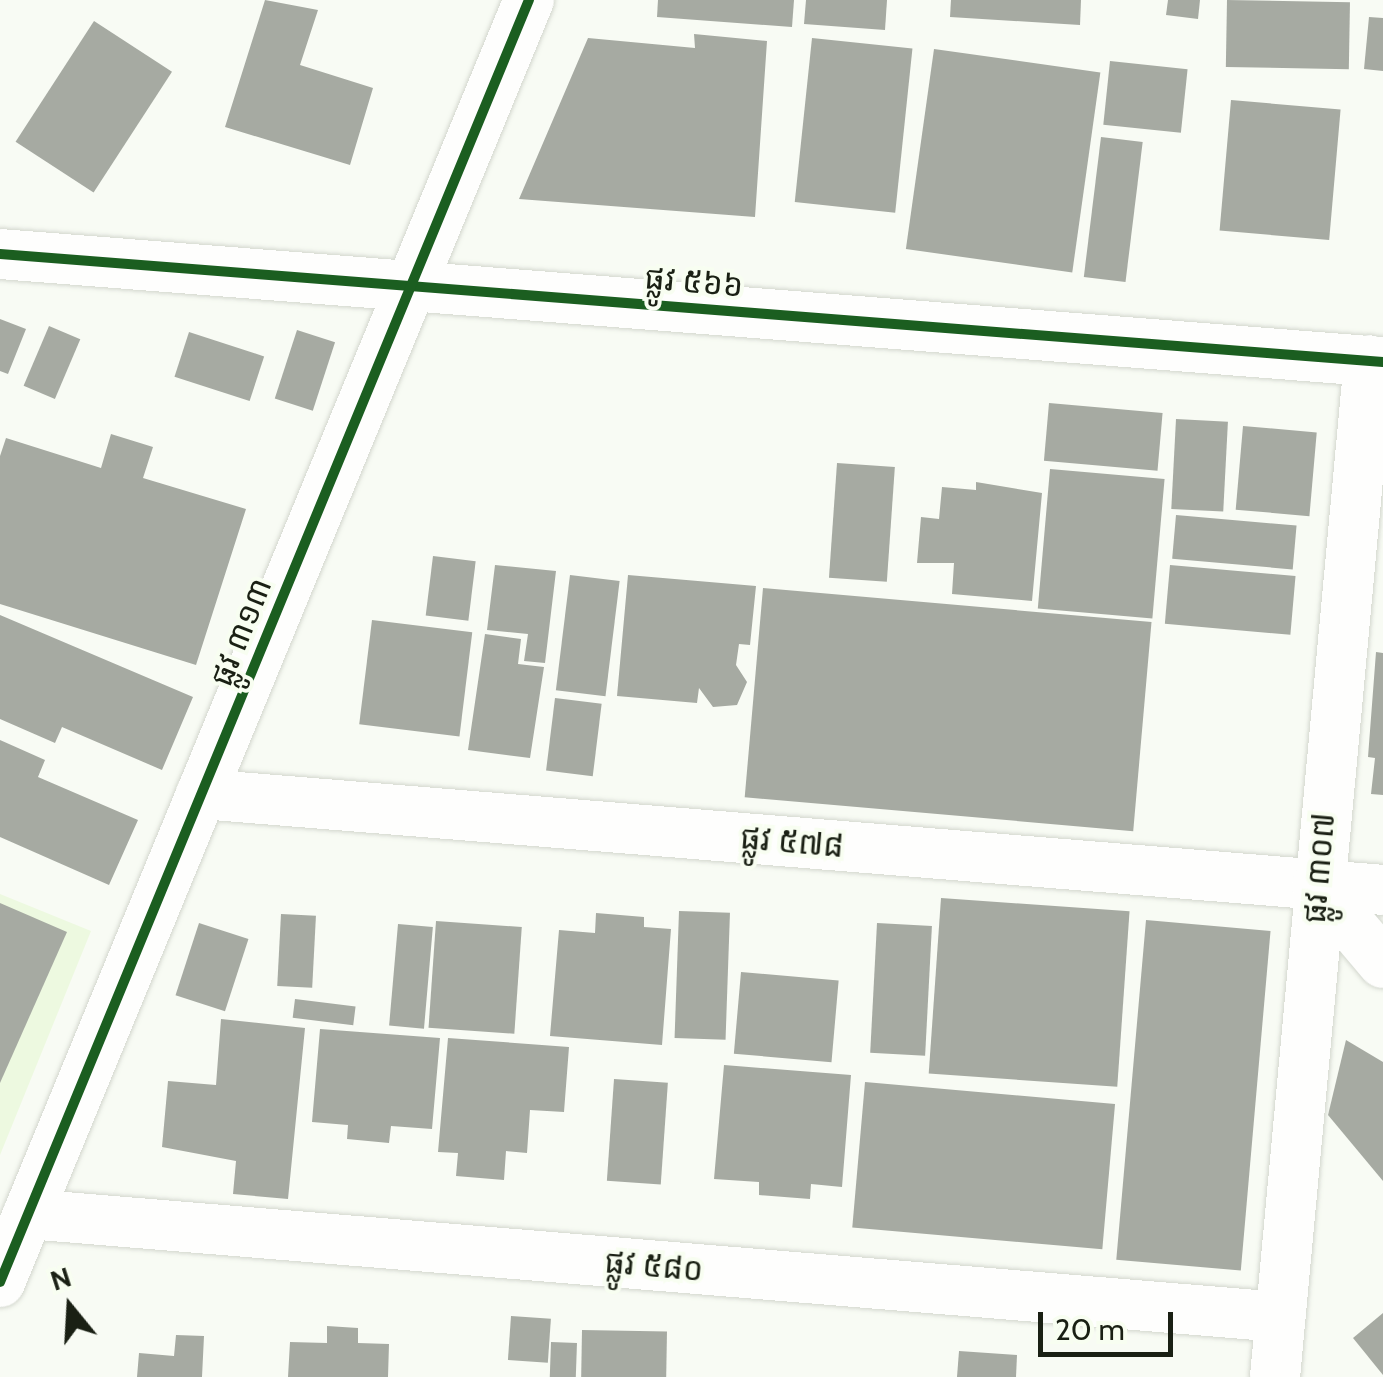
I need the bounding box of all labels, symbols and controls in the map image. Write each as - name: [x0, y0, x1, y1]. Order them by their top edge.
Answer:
- street label: ផ្លូវ ៥៦៦: [643, 259, 745, 305]
- street label: ផ្លូវ ៣១៣: [202, 572, 280, 692]
- street label: ផ្លូវ ៣០៧: [1295, 811, 1343, 925]
- street label: ផ្លូវ ៥៧៨: [739, 818, 845, 866]
- street label: ផ្លូវ ៥៨០: [603, 1243, 705, 1289]
- north arrow: [20, 1257, 120, 1357]
- text: N: [46, 1259, 75, 1298]
- scale bar: [1043, 1292, 1178, 1354]
- text: 20 m: [1055, 1311, 1125, 1348]

